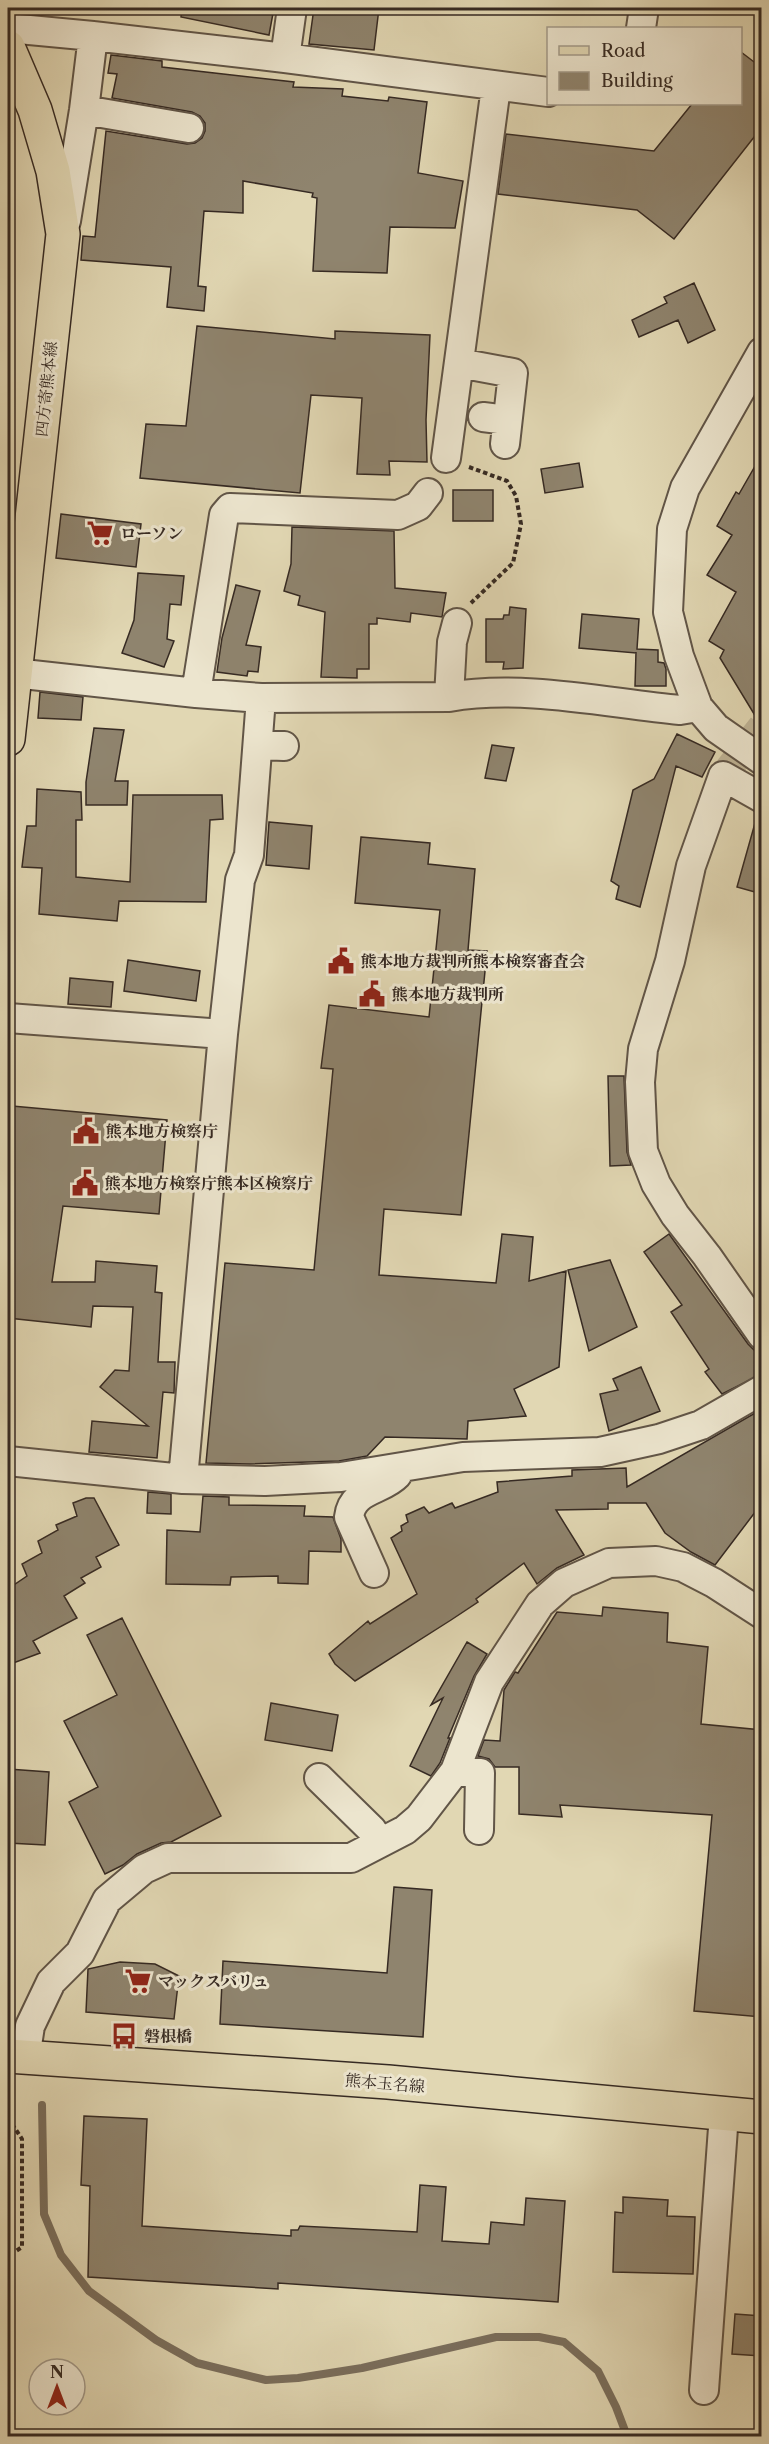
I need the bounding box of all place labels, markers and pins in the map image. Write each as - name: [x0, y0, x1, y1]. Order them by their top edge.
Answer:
- supermarket icon: ローソン: [85, 518, 115, 548]
- place label: ローソン: [120, 523, 183, 543]
- public building icon: 熊本地方裁判所熊本検察審査会: [326, 946, 356, 976]
- place label: 熊本地方裁判所熊本検察審査会: [361, 951, 585, 971]
- public building icon: 熊本地方裁判所: [357, 979, 387, 1009]
- place label: 熊本地方裁判所: [392, 984, 504, 1004]
- public building icon: 熊本地方検察庁: [71, 1116, 101, 1146]
- place label: 熊本地方検察庁: [106, 1121, 218, 1141]
- public building icon: 熊本地方検察庁熊本区検察庁: [70, 1168, 100, 1198]
- place label: 熊本地方検察庁熊本区検察庁: [105, 1173, 313, 1193]
- supermarket icon: マックスバリュ: [123, 1966, 153, 1996]
- place label: マックスバリュ: [158, 1971, 269, 1991]
- bus stop icon: 磐根橋: [109, 2021, 139, 2051]
- place label: 磐根橋: [144, 2026, 192, 2046]

